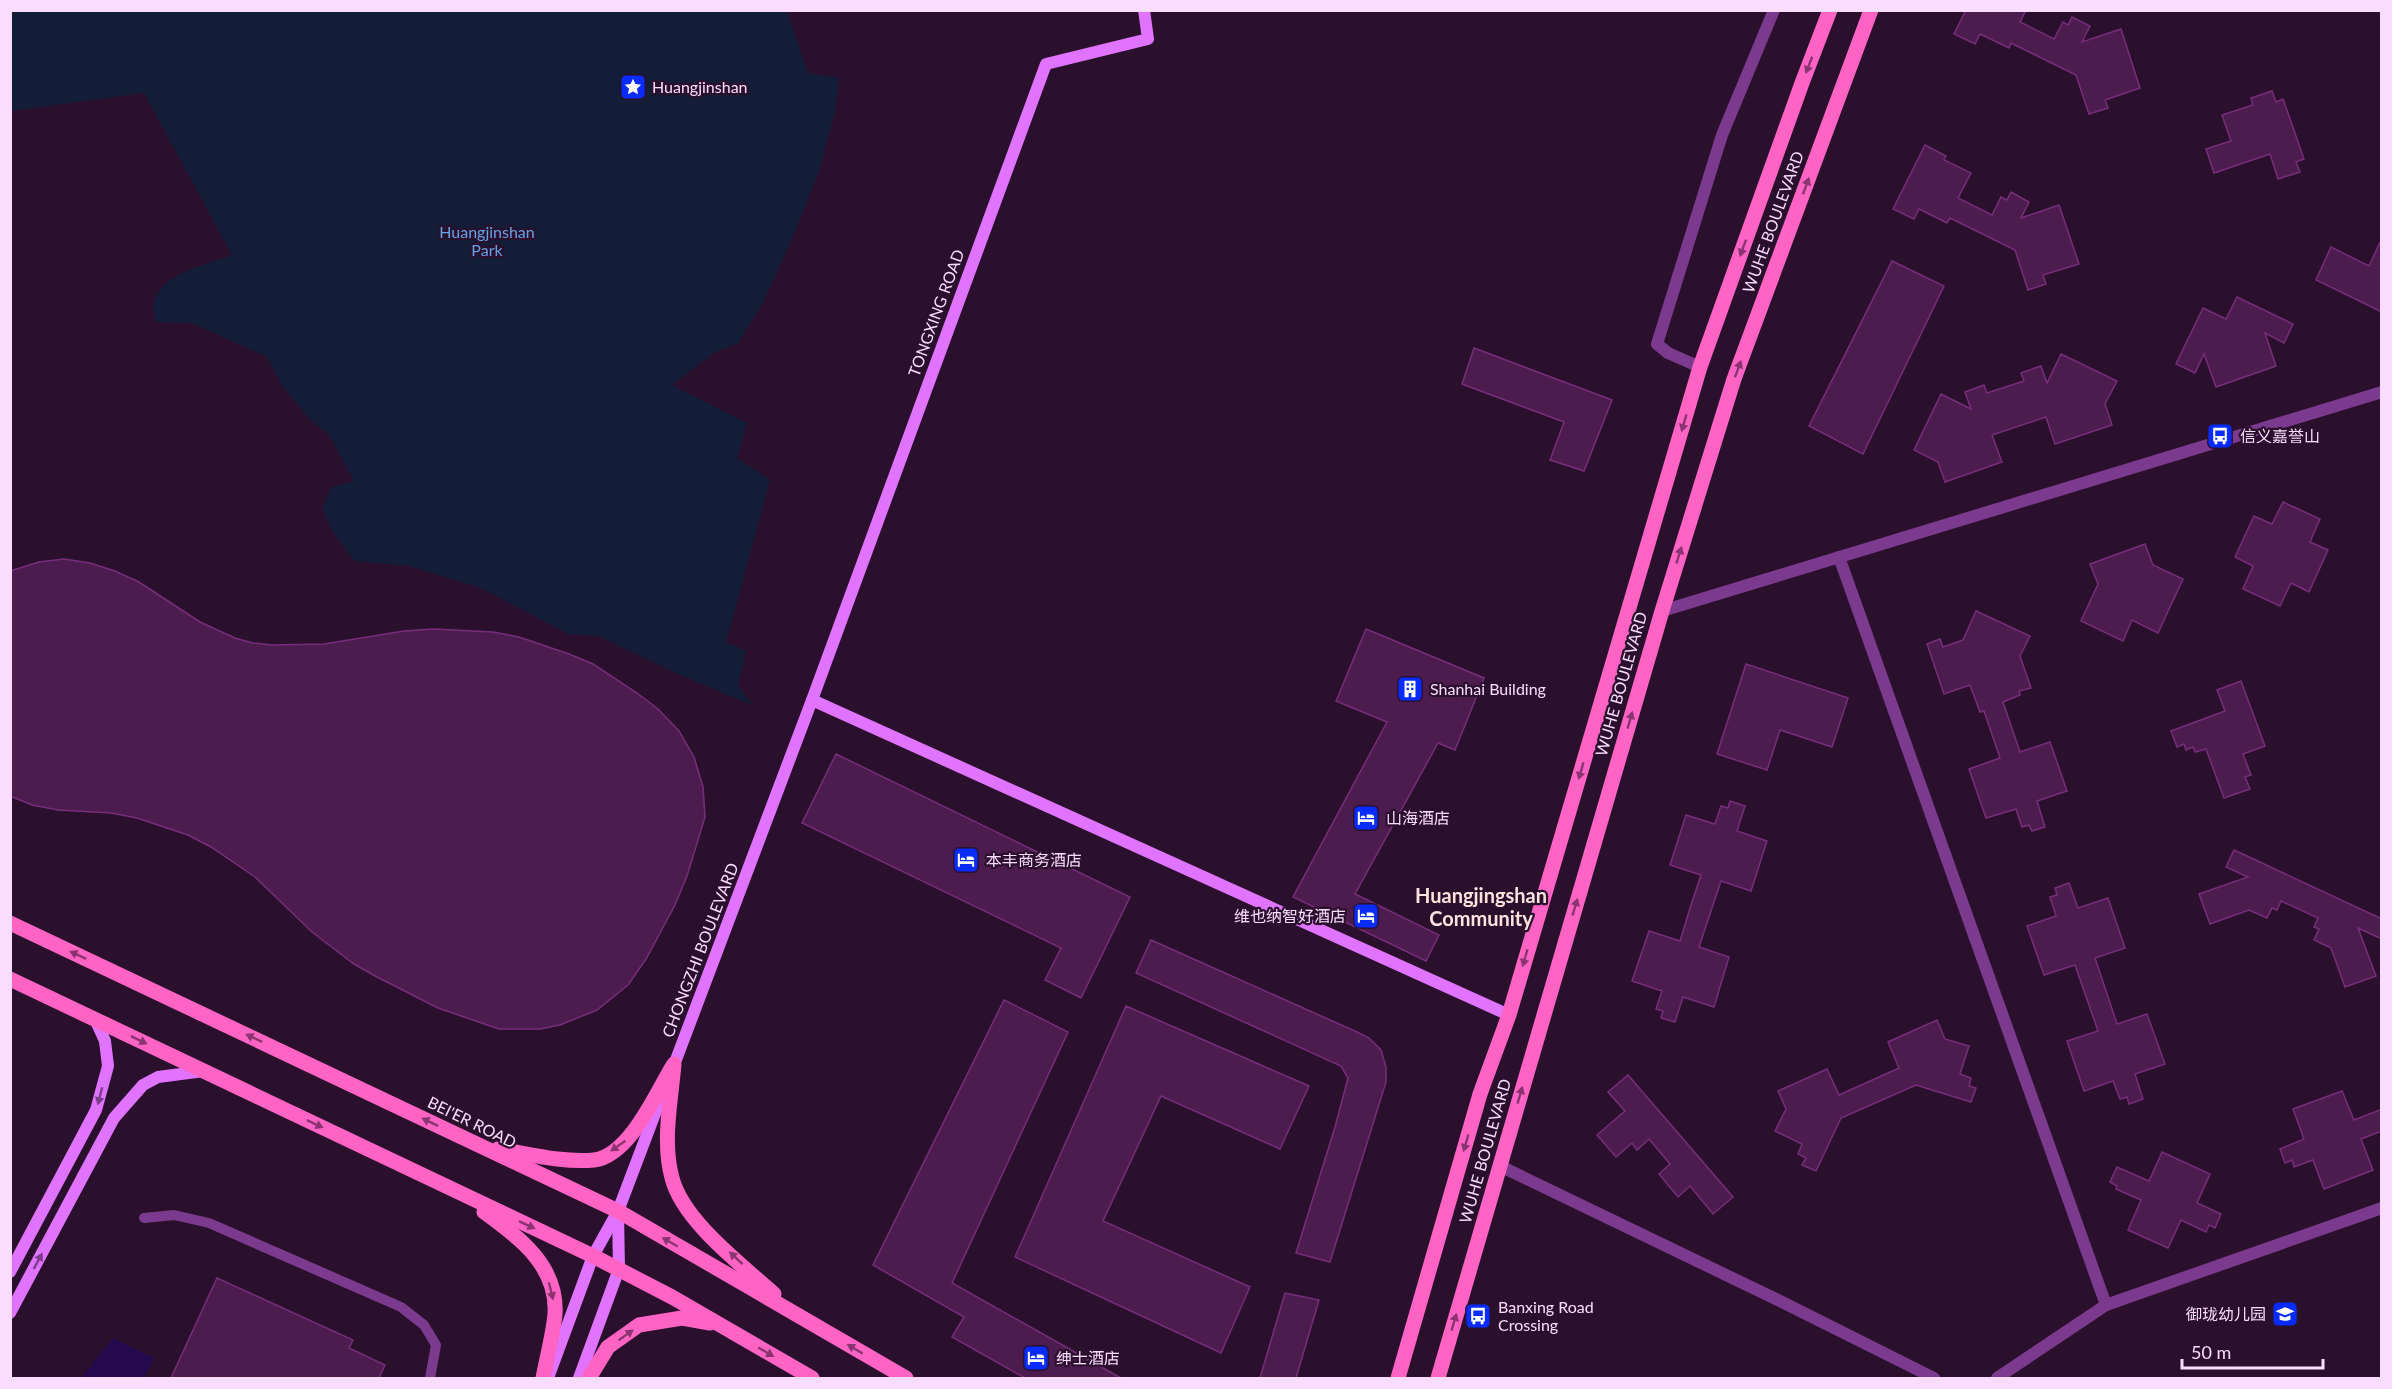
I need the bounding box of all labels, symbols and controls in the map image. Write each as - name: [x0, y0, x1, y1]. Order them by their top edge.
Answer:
- one-way arrow: [1804, 56, 1813, 74]
- place icon: Huangjinshan: [618, 72, 648, 102]
- place label: Huangjinshan: [652, 77, 748, 96]
- street label: WUHE BOULEVARD: [1738, 148, 1807, 295]
- one-way arrow: [1801, 177, 1811, 195]
- park label: Huangjinshan Park: [439, 222, 535, 259]
- one-way arrow: [1737, 239, 1747, 257]
- street label: TONGXING ROAD: [904, 247, 967, 379]
- one-way arrow: [1733, 360, 1743, 378]
- one-way arrow: [1679, 414, 1688, 432]
- bus stop icon: 信义嘉誉山: [2205, 421, 2235, 451]
- place label: 信义嘉誉山: [2240, 426, 2320, 445]
- one-way arrow: [1675, 546, 1684, 564]
- street label: WUHE BOULEVARD: [1591, 610, 1650, 758]
- building icon: Shanhai Building: [1395, 674, 1425, 704]
- place label: Shanhai Building: [1430, 679, 1546, 698]
- one-way arrow: [1625, 711, 1635, 729]
- one-way arrow: [1576, 762, 1585, 780]
- hotel icon: 山海酒店: [1351, 803, 1381, 833]
- place label: 山海酒店: [1386, 808, 1450, 827]
- hotel icon: 本丰商务酒店: [951, 845, 981, 875]
- place label: 本丰商务酒店: [986, 850, 1082, 869]
- street label: CHONGZHI BOULEVARD: [657, 860, 742, 1040]
- district label: Huangjingshan Community: [1415, 883, 1547, 930]
- one-way arrow: [1571, 898, 1580, 916]
- hotel icon: 维也纳智好酒店: [1351, 901, 1381, 931]
- place label: 维也纳智好酒店: [1234, 906, 1346, 925]
- one-way arrow: [1520, 949, 1529, 967]
- one-way arrow: [69, 950, 86, 959]
- one-way arrow: [246, 1033, 263, 1042]
- one-way arrow: [130, 1036, 147, 1045]
- street label: WUHE BOULEVARD: [1455, 1077, 1514, 1225]
- one-way arrow: [1516, 1086, 1525, 1104]
- one-way arrow: [95, 1087, 104, 1105]
- street label: BEI'ER ROAD: [425, 1092, 520, 1151]
- one-way arrow: [422, 1117, 439, 1126]
- one-way arrow: [307, 1119, 324, 1128]
- one-way arrow: [1461, 1134, 1470, 1152]
- one-way arrow: [611, 1140, 627, 1152]
- one-way arrow: [519, 1220, 536, 1229]
- one-way arrow: [662, 1236, 678, 1247]
- one-way arrow: [729, 1252, 743, 1266]
- one-way arrow: [33, 1253, 43, 1270]
- one-way arrow: [547, 1281, 557, 1300]
- place label: Banxing Road Crossing: [1498, 1297, 1594, 1334]
- school or university icon: 御珑幼儿园: [2270, 1299, 2300, 1329]
- bus stop icon: Banxing Road Crossing: [1463, 1301, 1493, 1331]
- place label: 御珑幼儿园: [2186, 1304, 2266, 1323]
- one-way arrow: [1450, 1313, 1459, 1331]
- one-way arrow: [618, 1329, 633, 1341]
- scale bar: [2182, 1332, 2323, 1370]
- text: 50 m: [2191, 1341, 2231, 1363]
- one-way arrow: [847, 1343, 863, 1354]
- hotel icon: 绅士酒店: [1021, 1343, 1051, 1373]
- one-way arrow: [758, 1346, 774, 1357]
- place label: 绅士酒店: [1056, 1348, 1120, 1367]

